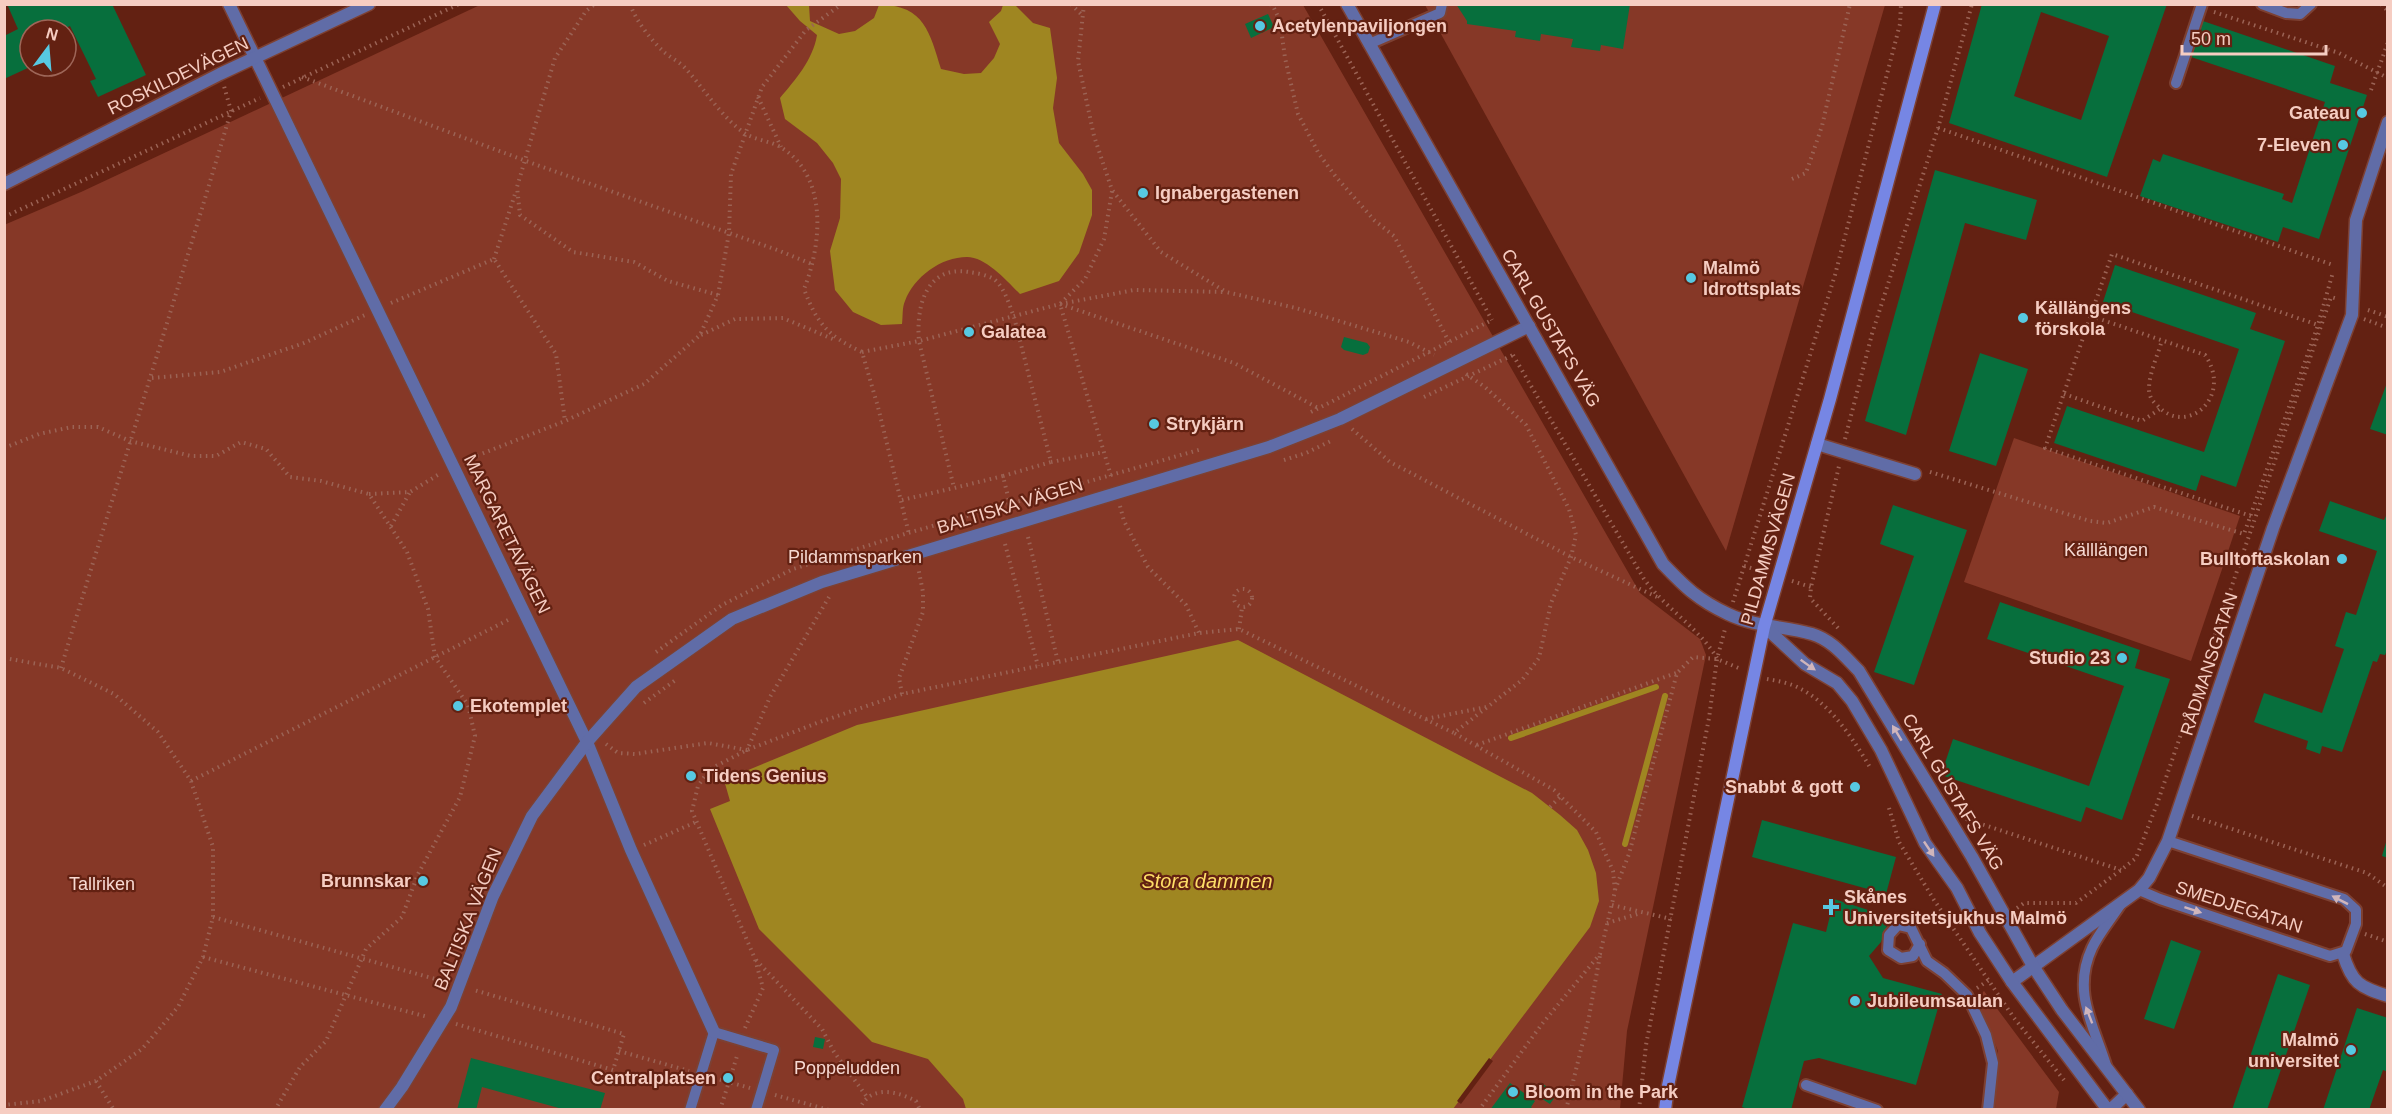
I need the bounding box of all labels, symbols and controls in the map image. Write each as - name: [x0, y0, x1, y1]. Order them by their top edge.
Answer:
- place label: Acetylenpaviljongen: [1272, 16, 1447, 36]
- north arrow: [18, 18, 78, 78]
- scale bar: [2182, 18, 2326, 56]
- marker: Acetylenpaviljongen: [1253, 19, 1267, 33]
- text: N: [44, 24, 60, 44]
- text: 50 m: [2191, 29, 2231, 49]
- street label: ROSKILDEVÄGEN: [104, 33, 252, 119]
- place label: Gateau: [2289, 103, 2350, 123]
- marker: Gateau: [2355, 106, 2369, 120]
- place label: 7-Eleven: [2257, 135, 2331, 155]
- marker: 7-Eleven: [2336, 138, 2350, 152]
- place label: Ignabergastenen: [1155, 183, 1299, 203]
- marker: Ignabergastenen: [1136, 186, 1150, 200]
- street label: CARL GUSTAFS VÄG: [1498, 245, 1604, 411]
- place label: Malmö Idrottsplats: [1703, 258, 1801, 299]
- marker: Malmö Idrottsplats: [1684, 271, 1698, 285]
- place label: Källängens förskola: [2035, 298, 2131, 339]
- marker: Källängens förskola: [2016, 311, 2030, 325]
- place label: Galatea: [981, 322, 1047, 342]
- marker: Galatea: [962, 325, 976, 339]
- place label: Strykjärn: [1166, 414, 1244, 434]
- marker: Strykjärn: [1147, 417, 1161, 431]
- street label: MARGARETAVÄGEN: [460, 451, 554, 617]
- street label: PILDAMMSVÄGEN: [1737, 471, 1799, 627]
- street label: BALTISKA VÄGEN: [935, 474, 1085, 538]
- park label: Källlängen: [2064, 540, 2148, 560]
- park label: Pildammsparken: [788, 547, 922, 567]
- place label: Bulltoftaskolan: [2200, 549, 2330, 569]
- marker: Bulltoftaskolan: [2335, 552, 2349, 566]
- street label: RÅDMANSGATAN: [2176, 590, 2242, 738]
- place label: Studio 23: [2029, 648, 2110, 668]
- marker: Studio 23: [2115, 651, 2129, 665]
- one-way arrow: [1800, 659, 1816, 671]
- place label: Ekotemplet: [470, 696, 567, 716]
- marker: Ekotemplet: [451, 699, 465, 713]
- street label: CARL GUSTAFS VÄG: [1898, 710, 2008, 874]
- one-way arrow: [1891, 725, 1902, 741]
- place label: Tidens Genius: [703, 766, 827, 786]
- marker: Tidens Genius: [684, 769, 698, 783]
- place label: Snabbt & gott: [1725, 777, 1843, 797]
- marker: Snabbt & gott: [1848, 780, 1862, 794]
- one-way arrow: [1923, 840, 1935, 856]
- street label: BALTISKA VÄGEN: [430, 845, 506, 993]
- water label: Stora dammen: [1141, 870, 1273, 892]
- place label: Brunnskar: [321, 871, 411, 891]
- park label: Tallriken: [69, 874, 135, 894]
- marker: Brunnskar: [416, 874, 430, 888]
- street label: SMEDJEGATAN: [2173, 877, 2305, 937]
- place label: Skånes Universitetsjukhus Malmö: [1844, 887, 2067, 928]
- one-way arrow: [2331, 895, 2349, 905]
- marker: Skånes Universitetsjukhus Malmö: [1822, 898, 1840, 916]
- one-way arrow: [2184, 906, 2202, 916]
- place label: Jubileumsaulan: [1867, 991, 2003, 1011]
- marker: Jubileumsaulan: [1848, 994, 1862, 1008]
- one-way arrow: [2084, 1006, 2094, 1024]
- place label: Malmö universitet: [2248, 1030, 2339, 1071]
- marker: Malmö universitet: [2344, 1043, 2358, 1057]
- park label: Poppeludden: [794, 1058, 900, 1078]
- place label: Centralplatsen: [591, 1068, 716, 1088]
- marker: Centralplatsen: [721, 1071, 735, 1085]
- place label: Bloom in the Park: [1525, 1082, 1679, 1102]
- marker: Bloom in the Park: [1506, 1085, 1520, 1099]

